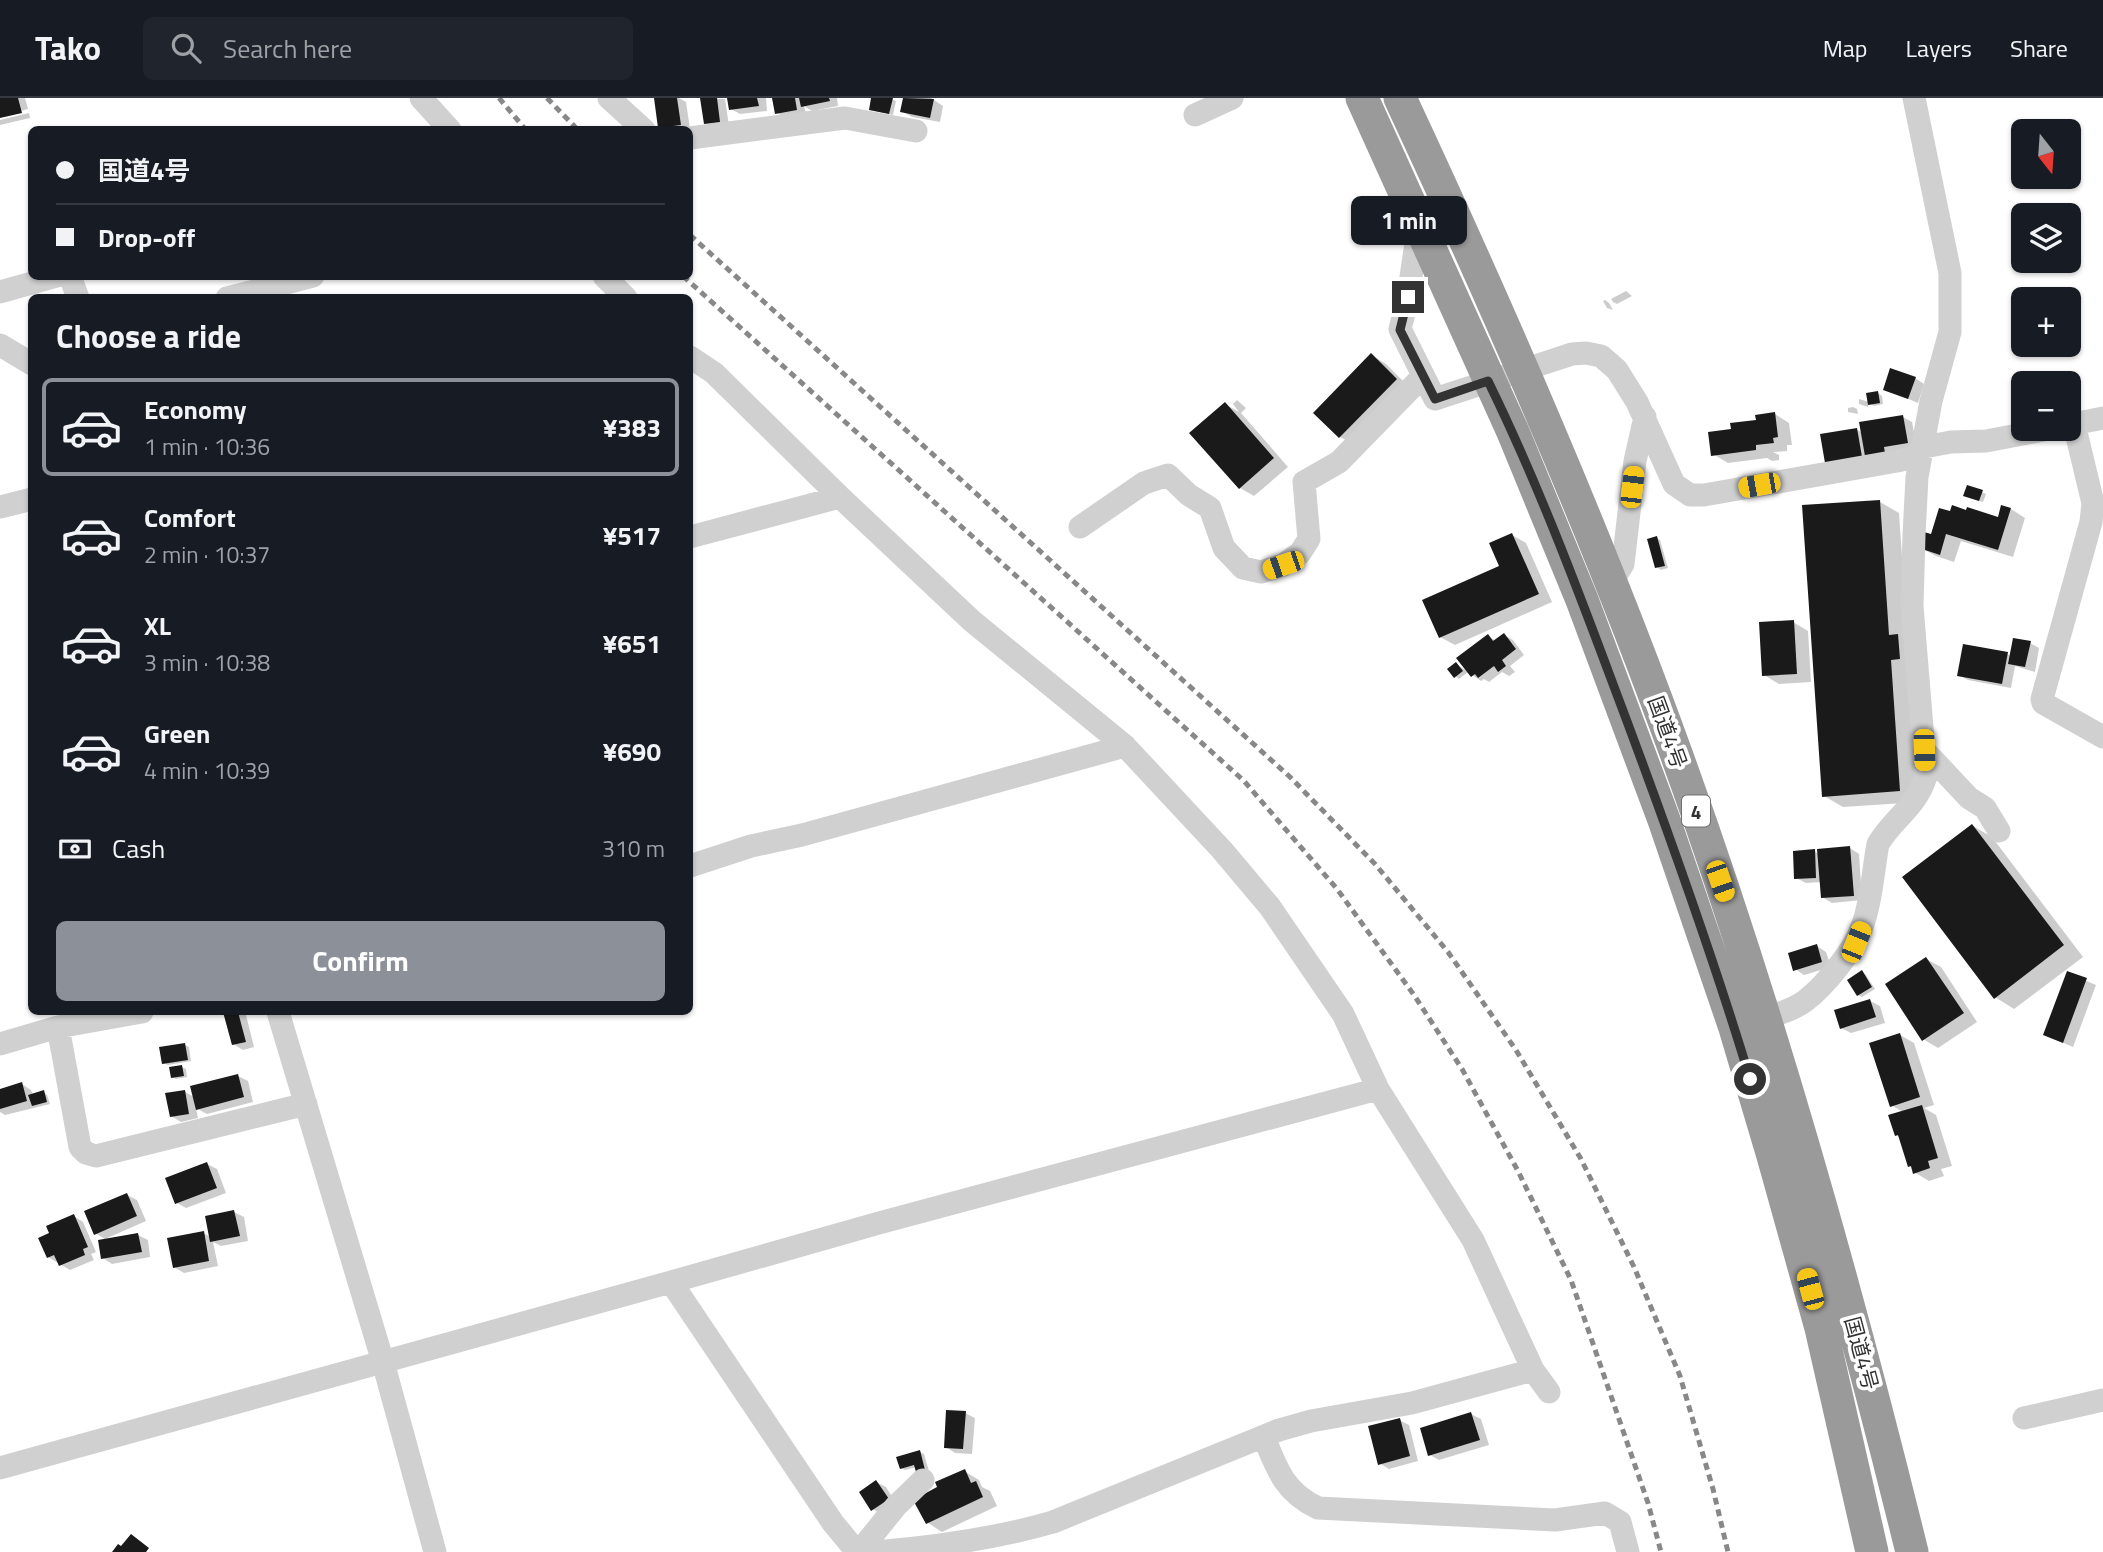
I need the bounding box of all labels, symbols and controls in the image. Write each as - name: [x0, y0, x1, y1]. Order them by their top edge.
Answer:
- search box: [143, 17, 633, 80]
- text: Tako: [35, 23, 101, 73]
- icon: search: [167, 29, 205, 67]
- text: Search here: [223, 29, 352, 68]
- text: Map: [1823, 30, 1868, 66]
- text: Layers: [1906, 30, 1972, 66]
- text: Share: [2010, 30, 2068, 66]
- north arrow: [2011, 119, 2081, 189]
- map controls: [2011, 119, 2081, 441]
- text: 国道4号: [98, 151, 191, 190]
- callout: 1 min: [1350, 195, 1466, 244]
- text: 1 min: [1381, 203, 1437, 238]
- button: layers: [2011, 203, 2081, 273]
- text: Drop-off: [98, 218, 195, 257]
- route end: [1392, 281, 1424, 313]
- button: +: [2011, 287, 2081, 357]
- text: Choose a ride: [56, 312, 241, 360]
- button: −: [2011, 371, 2081, 441]
- text: Economy: [144, 390, 246, 429]
- icon: car: [60, 396, 123, 459]
- text: ¥383: [603, 408, 661, 447]
- text: 1 min · 10:36: [144, 429, 270, 464]
- car: [1620, 465, 1645, 509]
- car: [1737, 471, 1782, 499]
- text: Comfort: [144, 498, 236, 537]
- icon: car: [60, 504, 123, 567]
- text: ¥517: [603, 516, 661, 555]
- text: 2 min · 10:37: [144, 537, 270, 572]
- car: [1260, 548, 1307, 582]
- text: XL: [144, 606, 171, 645]
- icon: car: [60, 612, 123, 675]
- text: ¥651: [603, 624, 661, 663]
- text: 3 min · 10:38: [144, 645, 270, 680]
- street label: 国道4号: [1640, 691, 1696, 773]
- text: Green: [144, 714, 210, 753]
- icon: car: [60, 720, 123, 783]
- car: [1913, 729, 1936, 771]
- text: ¥690: [603, 732, 661, 771]
- text: 4 min · 10:39: [144, 753, 270, 788]
- road number: 4: [1682, 796, 1710, 826]
- text: Cash: [112, 829, 165, 868]
- icon: cash: [56, 830, 94, 868]
- text: 310 m: [602, 831, 665, 866]
- car: [1704, 858, 1737, 904]
- car: [1839, 919, 1874, 965]
- button: Confirm: [56, 921, 665, 1001]
- route start: [1734, 1063, 1766, 1095]
- car: [1795, 1266, 1826, 1312]
- street label: 国道4号: [1837, 1313, 1887, 1393]

